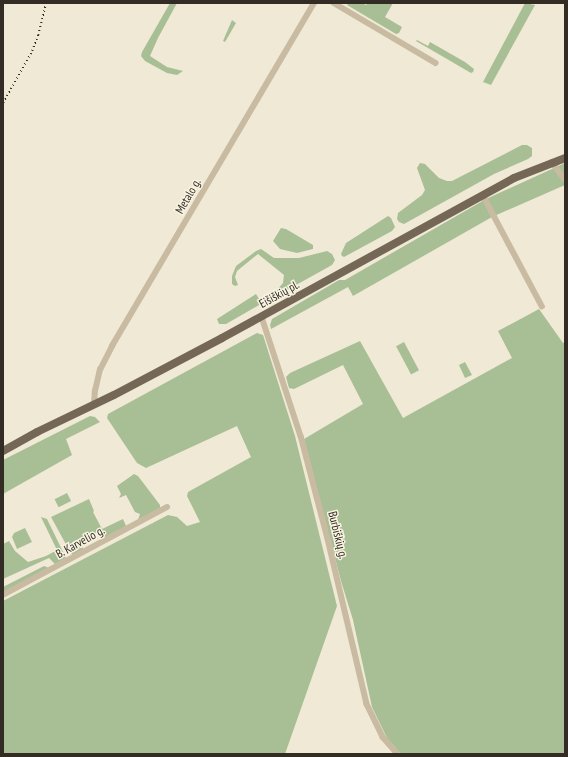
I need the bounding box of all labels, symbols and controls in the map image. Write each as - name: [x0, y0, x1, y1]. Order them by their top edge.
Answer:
- street label: Metalo g.: [172, 176, 204, 216]
- street label: Eišiškių pl.: [256, 277, 302, 311]
- street label: Burbiškių g.: [325, 510, 351, 560]
- street label: B. Karvelio g.: [53, 523, 107, 561]

